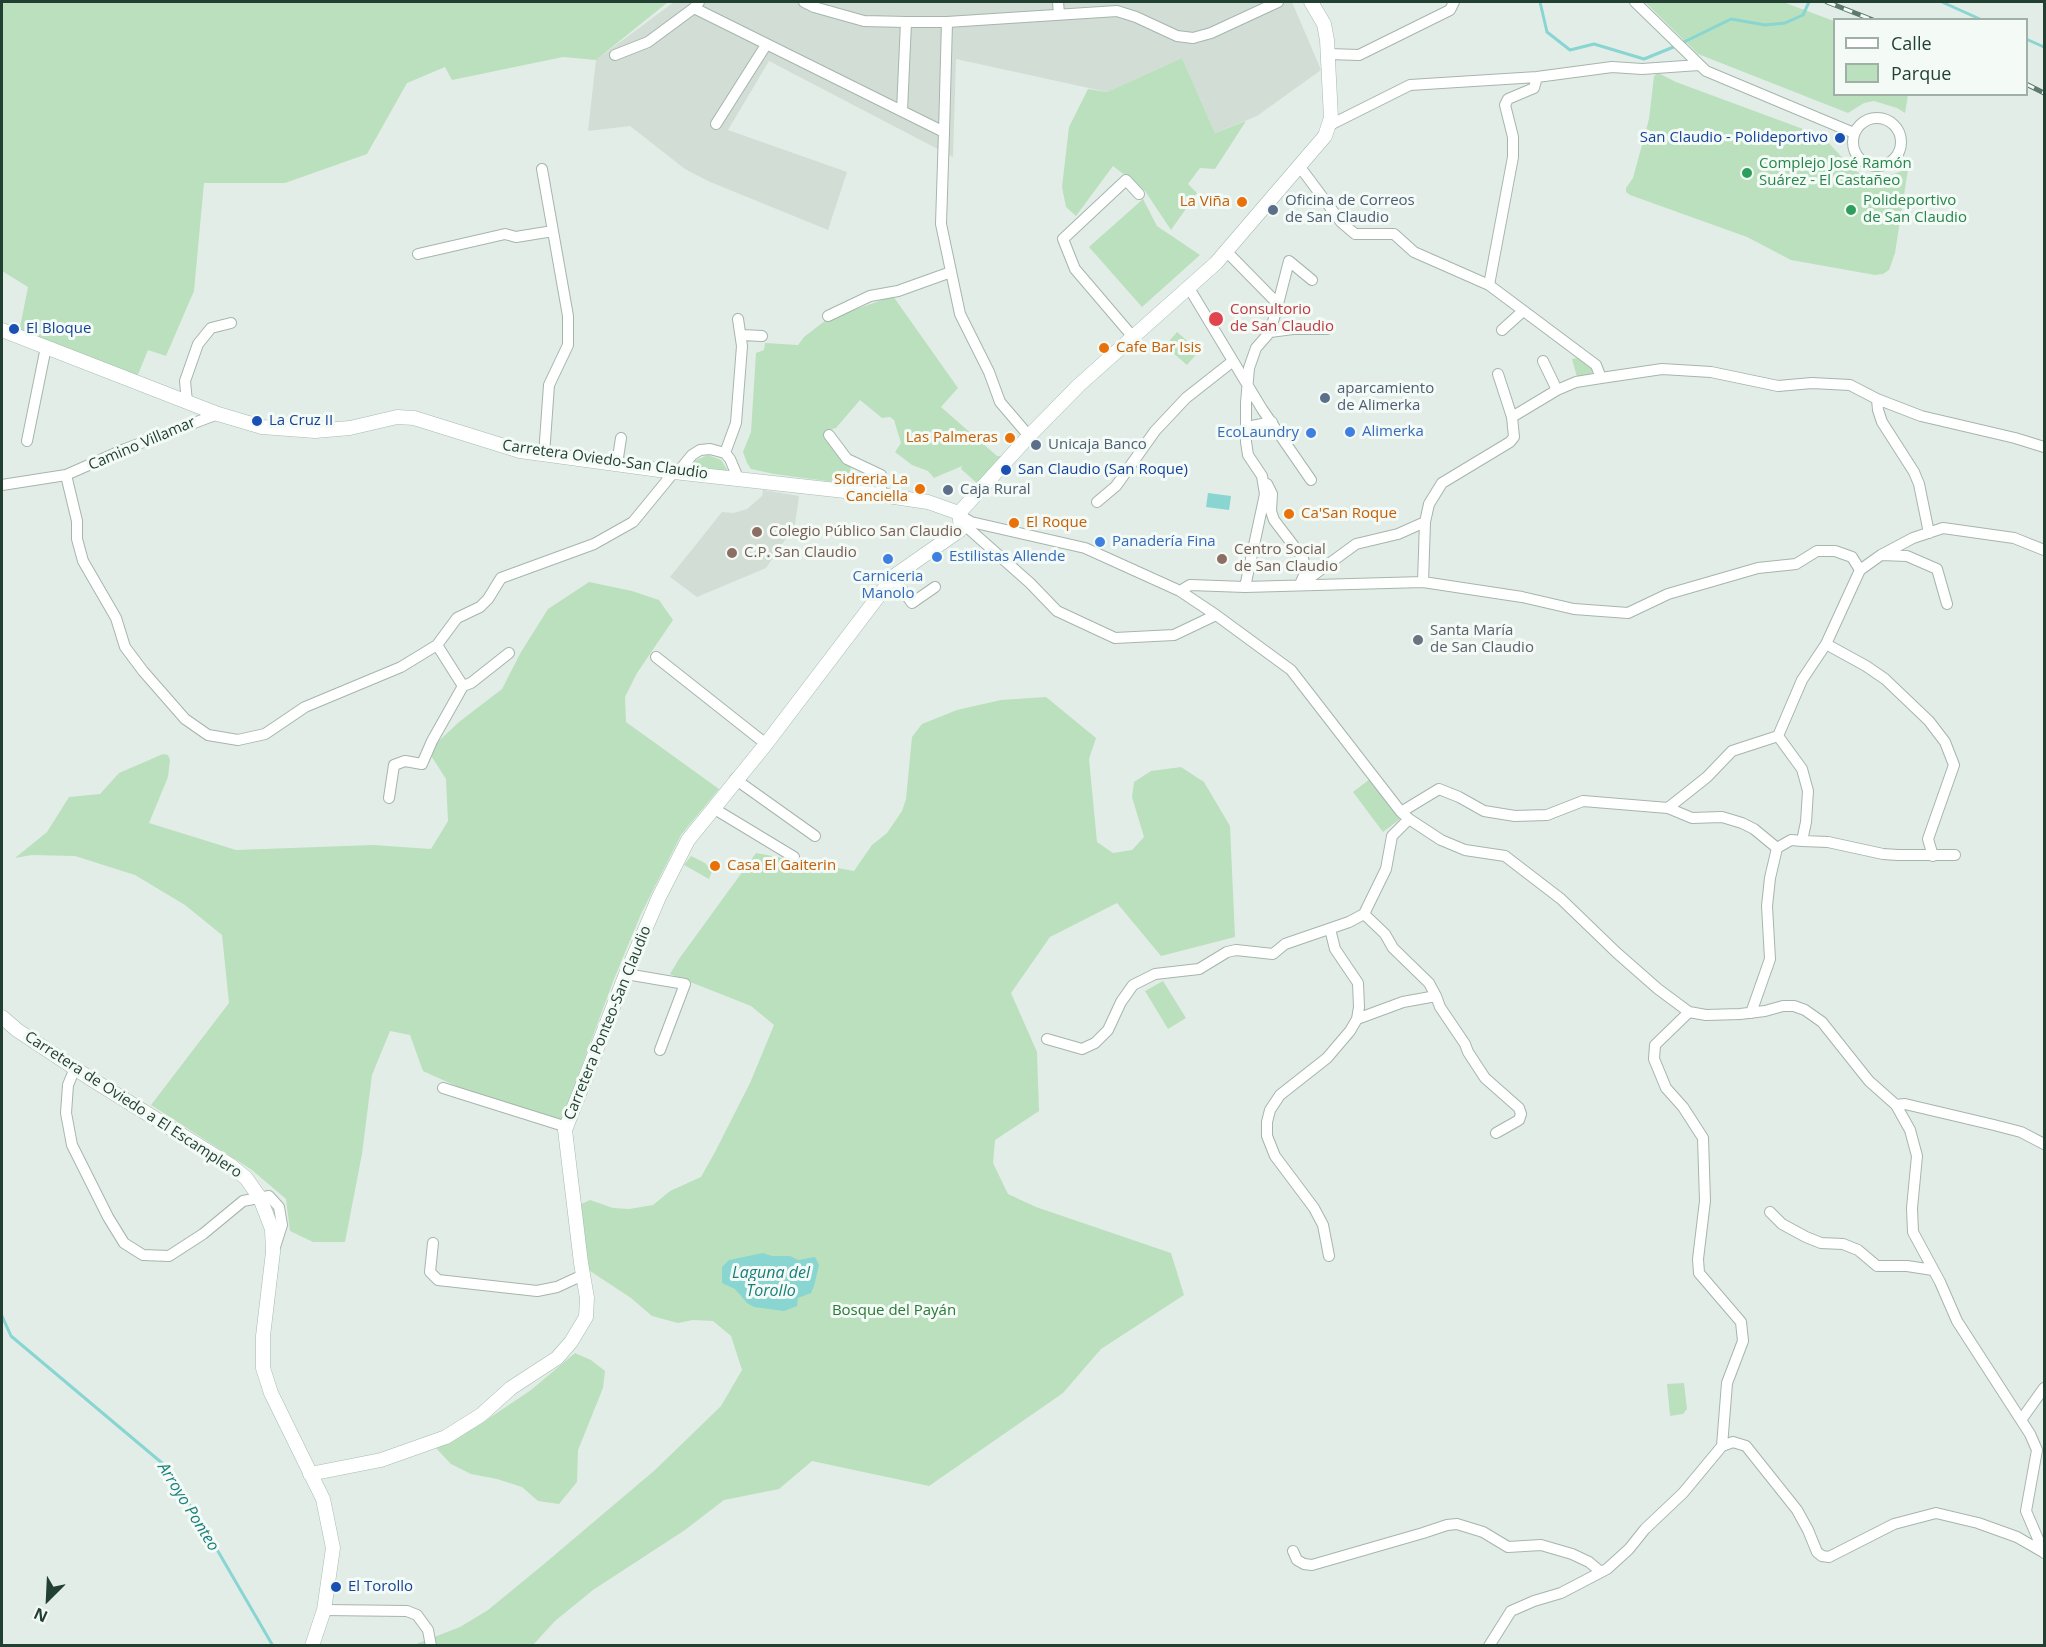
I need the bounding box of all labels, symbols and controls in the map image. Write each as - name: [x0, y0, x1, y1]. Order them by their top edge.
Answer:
- legend: [1833, 18, 2028, 96]
- text: Calle: [1891, 31, 1932, 55]
- text: Parque: [1891, 61, 1951, 85]
- place label: San Claudio - Polideportivo: [1640, 129, 1828, 147]
- marker: San Claudio - Polideportivo: [1833, 131, 1847, 145]
- place label: Complejo José Ramón Suárez - El Castañeo: [1759, 155, 1912, 190]
- marker: Complejo José Ramón Suárez - El Castañeo: [1740, 166, 1754, 180]
- place label: Oficina de Correos de San Claudio: [1285, 192, 1415, 227]
- place label: Polideportivo de San Claudio: [1863, 192, 1967, 227]
- place label: La Viña: [1180, 193, 1230, 211]
- marker: La Viña: [1235, 195, 1249, 209]
- marker: Oficina de Correos de San Claudio: [1266, 203, 1280, 217]
- marker: Polideportivo de San Claudio: [1844, 203, 1858, 217]
- place label: Consultorio de San Claudio: [1230, 301, 1334, 336]
- marker: Consultorio de San Claudio: [1207, 310, 1225, 328]
- place label: El Bloque: [26, 320, 91, 338]
- marker: El Bloque: [7, 322, 21, 336]
- place label: Cafe Bar Isis: [1116, 339, 1201, 357]
- marker: Cafe Bar Isis: [1097, 341, 1111, 355]
- place label: aparcamiento de Alimerka: [1337, 380, 1434, 415]
- marker: aparcamiento de Alimerka: [1318, 391, 1332, 405]
- place label: La Cruz II: [269, 412, 333, 430]
- street label: Camino Villamar: [86, 413, 198, 475]
- marker: La Cruz II: [250, 414, 264, 428]
- place label: Alimerka: [1362, 423, 1424, 441]
- place label: EcoLaundry: [1217, 424, 1299, 442]
- marker: Alimerka: [1343, 425, 1357, 439]
- marker: EcoLaundry: [1304, 426, 1318, 440]
- place label: Las Palmeras: [906, 429, 998, 447]
- marker: Las Palmeras: [1003, 431, 1017, 445]
- place label: Unicaja Banco: [1048, 436, 1147, 454]
- street label: Carretera Oviedo-San Claudio: [501, 437, 709, 483]
- marker: Unicaja Banco: [1029, 438, 1043, 452]
- place label: San Claudio (San Roque): [1018, 461, 1188, 479]
- marker: San Claudio (San Roque): [999, 463, 1013, 477]
- place label: Sidreria La Canciella: [834, 471, 908, 506]
- place label: Caja Rural: [960, 481, 1031, 499]
- marker: Sidreria La Canciella: [913, 482, 927, 496]
- marker: Caja Rural: [941, 483, 955, 497]
- place label: Ca'San Roque: [1301, 505, 1397, 523]
- marker: Ca'San Roque: [1282, 507, 1296, 521]
- place label: El Roque: [1026, 514, 1087, 532]
- marker: El Roque: [1007, 516, 1021, 530]
- place label: Colegio Público San Claudio: [769, 523, 962, 541]
- marker: Colegio Público San Claudio: [750, 525, 764, 539]
- place label: Panadería Fina: [1112, 533, 1216, 551]
- marker: Panadería Fina: [1093, 535, 1107, 549]
- place label: Centro Social de San Claudio: [1234, 541, 1338, 576]
- place label: C.P. San Claudio: [744, 544, 857, 562]
- marker: C.P. San Claudio: [725, 546, 739, 560]
- place label: Estilistas Allende: [949, 548, 1065, 566]
- marker: Estilistas Allende: [930, 550, 944, 564]
- marker: Carniceria Manolo: [881, 552, 895, 566]
- marker: Centro Social de San Claudio: [1215, 552, 1229, 566]
- place label: Carniceria Manolo: [853, 568, 923, 603]
- place label: Santa María de San Claudio: [1430, 622, 1534, 657]
- marker: Santa María de San Claudio: [1411, 633, 1425, 647]
- place label: Casa El Gaiterin: [727, 857, 836, 875]
- marker: Casa El Gaiterin: [708, 859, 722, 873]
- street label: Carretera Ponteo-San Claudio: [561, 923, 655, 1123]
- street label: Carretera de Oviedo a El Escamplero: [21, 1028, 245, 1182]
- water label: Laguna del Torollo: [732, 1263, 810, 1301]
- park label: Bosque del Payán: [832, 1302, 956, 1320]
- water label: Arroyo Ponteo: [153, 1459, 223, 1555]
- north arrow: [18, 1569, 78, 1629]
- place label: El Torollo: [348, 1578, 413, 1596]
- marker: El Torollo: [329, 1580, 343, 1594]
- text: N: [30, 1603, 51, 1628]

